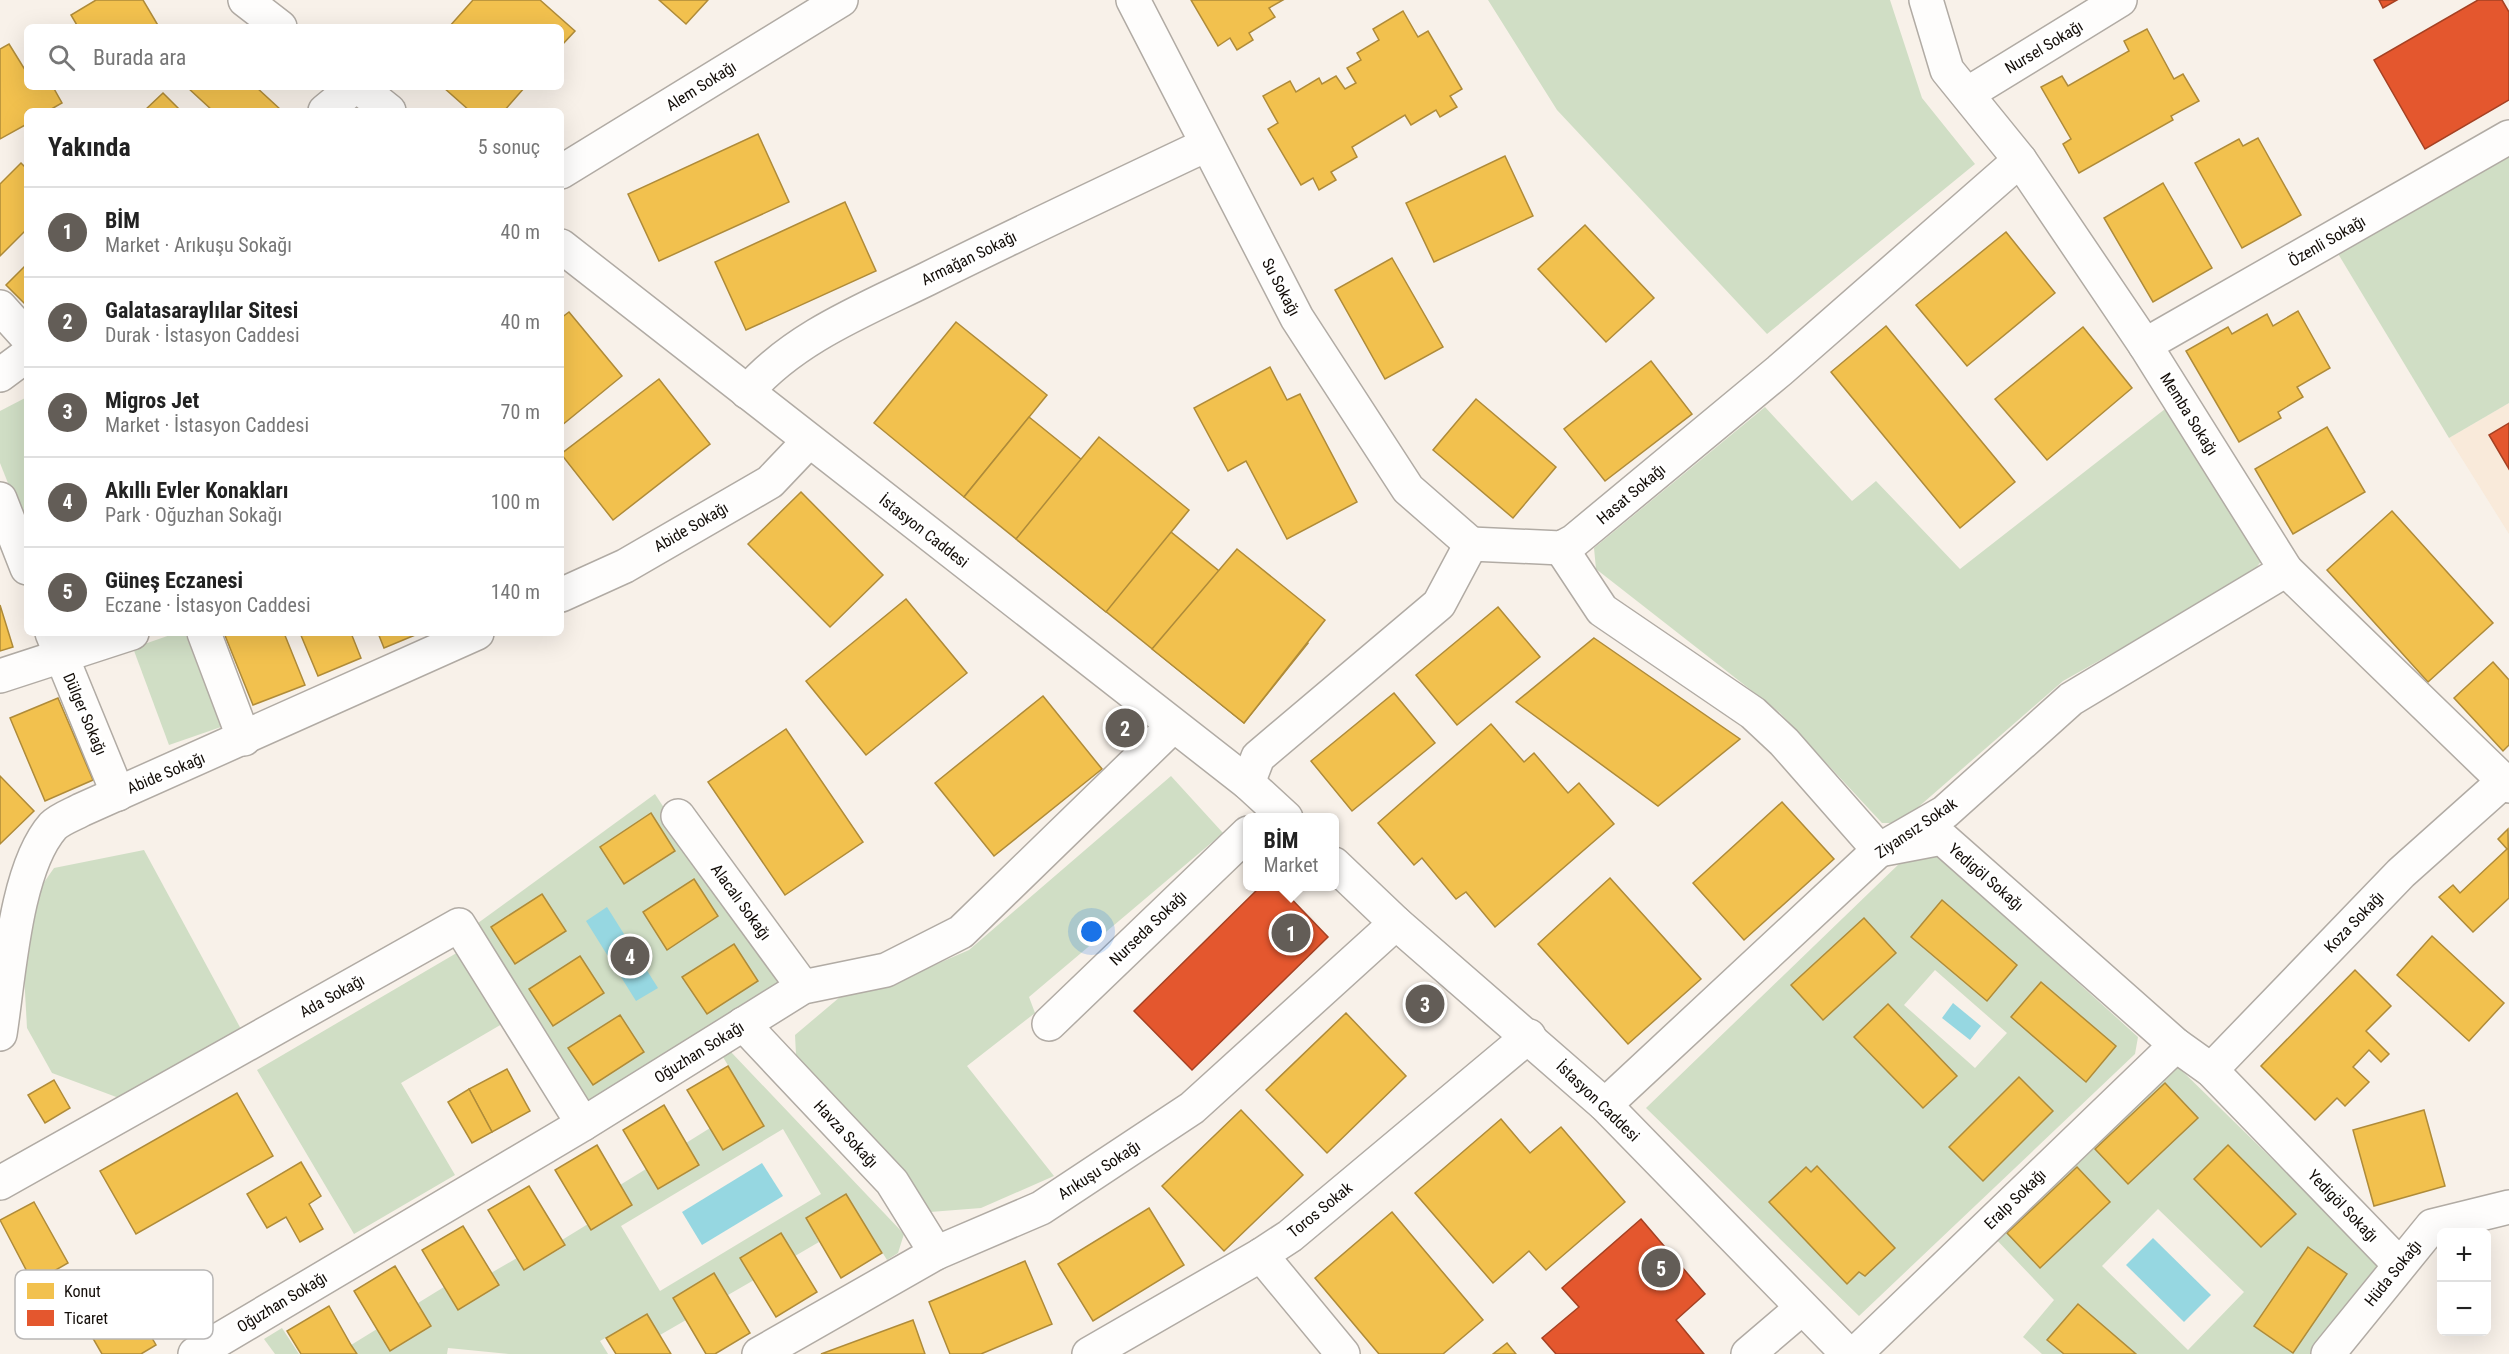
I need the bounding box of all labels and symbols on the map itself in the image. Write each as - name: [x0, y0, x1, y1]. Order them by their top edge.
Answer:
- street label: Nursel Sokağı: [2002, 16, 2086, 78]
- street label: Alem Sokağı: [662, 57, 740, 115]
- street label: Özenli Sokağı: [2285, 211, 2369, 271]
- street label: Armağan Sokağı: [918, 227, 1020, 289]
- street label: Su Sokağı: [1258, 255, 1304, 319]
- street label: Memba Sokağı: [2156, 369, 2222, 459]
- street label: Hasat Sokağı: [1593, 460, 1669, 528]
- street label: İstasyon Caddesi: [876, 490, 972, 572]
- street label: Abide Sokağı: [650, 498, 732, 556]
- street label: Dülger Sokağı: [59, 670, 111, 758]
- pin: 2: [1106, 706, 1144, 750]
- street label: Abide Sokağı: [124, 748, 208, 798]
- street label: Ziyansız Sokak: [1872, 793, 1961, 862]
- street label: Yedigöl Sokağı: [1945, 839, 2027, 915]
- street label: Alacalı Sokağı: [707, 860, 775, 944]
- street label: Nurseda Sokağı: [1106, 887, 1190, 969]
- street label: Koza Sokağı: [2320, 887, 2388, 957]
- pin: 1: [1272, 910, 1310, 956]
- your location: [1077, 917, 1106, 946]
- pin: 4: [610, 934, 650, 978]
- street label: Ada Sokağı: [296, 970, 368, 1022]
- pin: 3: [1406, 982, 1444, 1026]
- street label: Oğuzhan Sokağı: [651, 1017, 747, 1087]
- street label: İstasyon Caddesi: [1553, 1057, 1643, 1145]
- street label: Havza Sokağı: [810, 1096, 882, 1172]
- street label: Arıkuşu Sokağı: [1054, 1136, 1144, 1204]
- street label: Eralp Sokağı: [1980, 1165, 2050, 1233]
- street label: Yedigöl Sokağı: [2304, 1166, 2382, 1246]
- street label: Toros Sokak: [1284, 1178, 1357, 1242]
- street label: Hüda Sokağı: [2361, 1236, 2425, 1310]
- pin: 5: [1642, 1246, 1680, 1290]
- street label: Oğuzhan Sokağı: [233, 1268, 331, 1336]
- legend: [15, 1270, 213, 1339]
- text: Konut: [64, 1282, 101, 1301]
- text: Ticaret: [64, 1309, 108, 1328]

